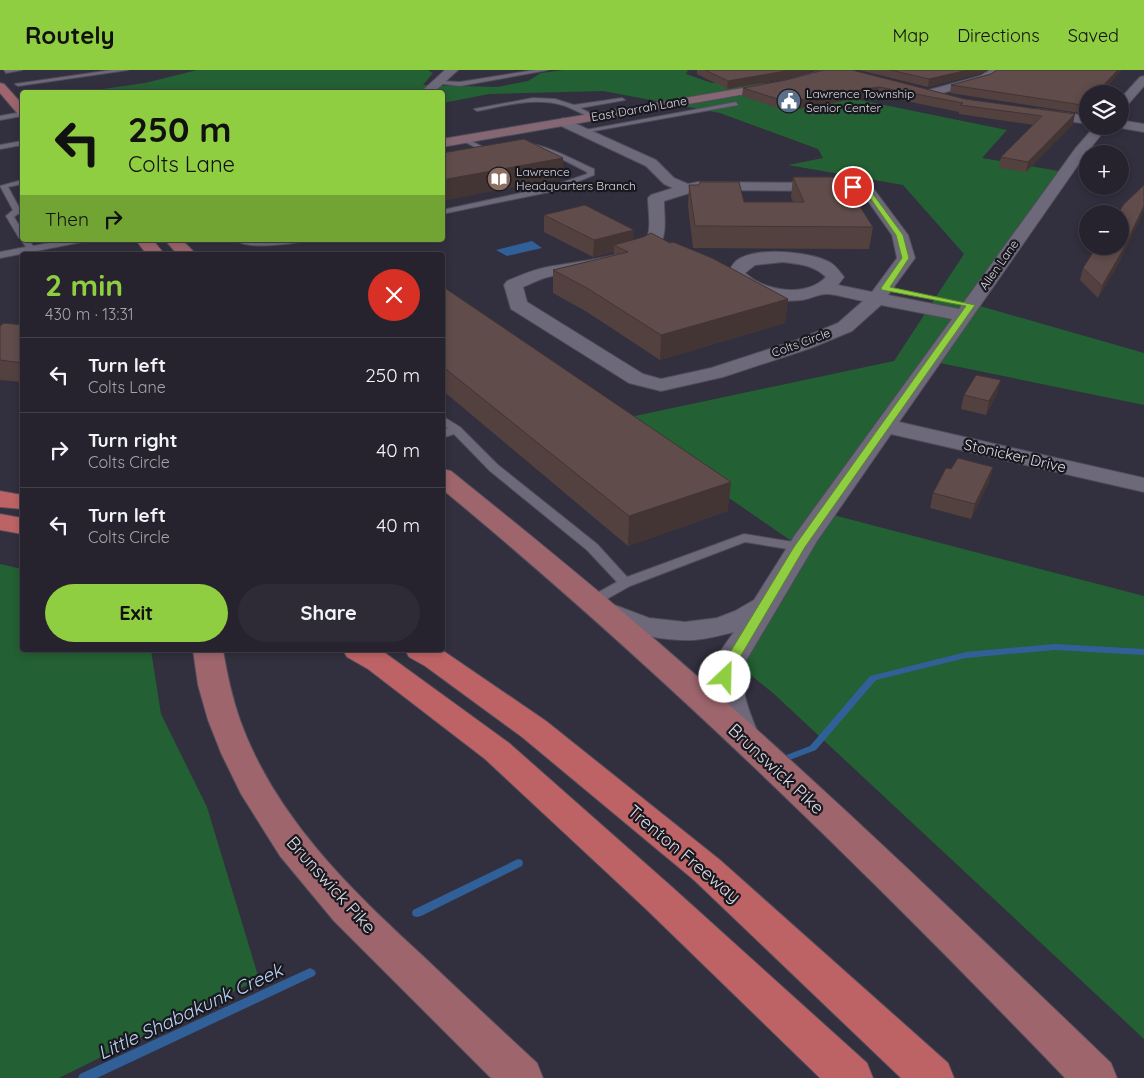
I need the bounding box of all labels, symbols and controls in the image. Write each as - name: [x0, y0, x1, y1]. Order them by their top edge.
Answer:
- text: Routely: [25, 20, 115, 50]
- text: Map: [892, 24, 929, 47]
- text: Directions: [957, 24, 1040, 47]
- text: Saved: [1068, 24, 1119, 47]
- map controls: [1079, 85, 1129, 255]
- button: layers: [1079, 85, 1129, 135]
- place label: Lawrence Township Senior Center: [806, 86, 914, 115]
- public building icon: Lawrence Township Senior Center: [776, 88, 802, 114]
- street label: East Darrah Lane: [590, 93, 688, 124]
- text: 250 m: [128, 107, 232, 151]
- icon: left: [45, 110, 110, 175]
- button: +: [1079, 145, 1129, 195]
- text: Colts Lane: [128, 150, 235, 178]
- place label: Lawrence Headquarters Branch: [516, 164, 636, 193]
- library icon: Lawrence Headquarters Branch: [486, 166, 512, 192]
- pin: [832, 166, 874, 208]
- icon: arrive: [839, 173, 867, 201]
- icon: right: [99, 205, 127, 233]
- button: −: [1079, 205, 1129, 255]
- text: Then: [45, 207, 89, 231]
- street label: Allen Lane: [976, 237, 1021, 293]
- text: 2 min: [45, 266, 123, 304]
- button: close: [368, 269, 420, 321]
- text: 430 m · 13:31: [45, 304, 134, 324]
- street label: Colts Circle: [769, 325, 832, 360]
- text: Turn left: [88, 353, 166, 377]
- icon: left: [45, 361, 73, 389]
- text: 250 m: [365, 363, 420, 387]
- text: Colts Lane: [88, 377, 166, 397]
- text: Turn right: [88, 428, 177, 452]
- street label: Stonicker Drive: [962, 435, 1068, 477]
- icon: right: [45, 436, 73, 464]
- text: 40 m: [376, 438, 420, 462]
- text: Colts Circle: [88, 452, 170, 472]
- text: Turn left: [88, 503, 166, 527]
- icon: left: [45, 511, 73, 539]
- text: 40 m: [376, 513, 420, 537]
- text: Colts Circle: [88, 527, 170, 547]
- button: Exit: [45, 584, 228, 642]
- button: Share: [238, 584, 420, 642]
- position arrow: [698, 650, 750, 702]
- street label: Brunswick Pike: [724, 718, 829, 819]
- street label: Trenton Freeway: [623, 800, 746, 908]
- street label: Brunswick Pike: [282, 831, 381, 938]
- water label: Little Shabakunk Creek: [94, 957, 288, 1064]

